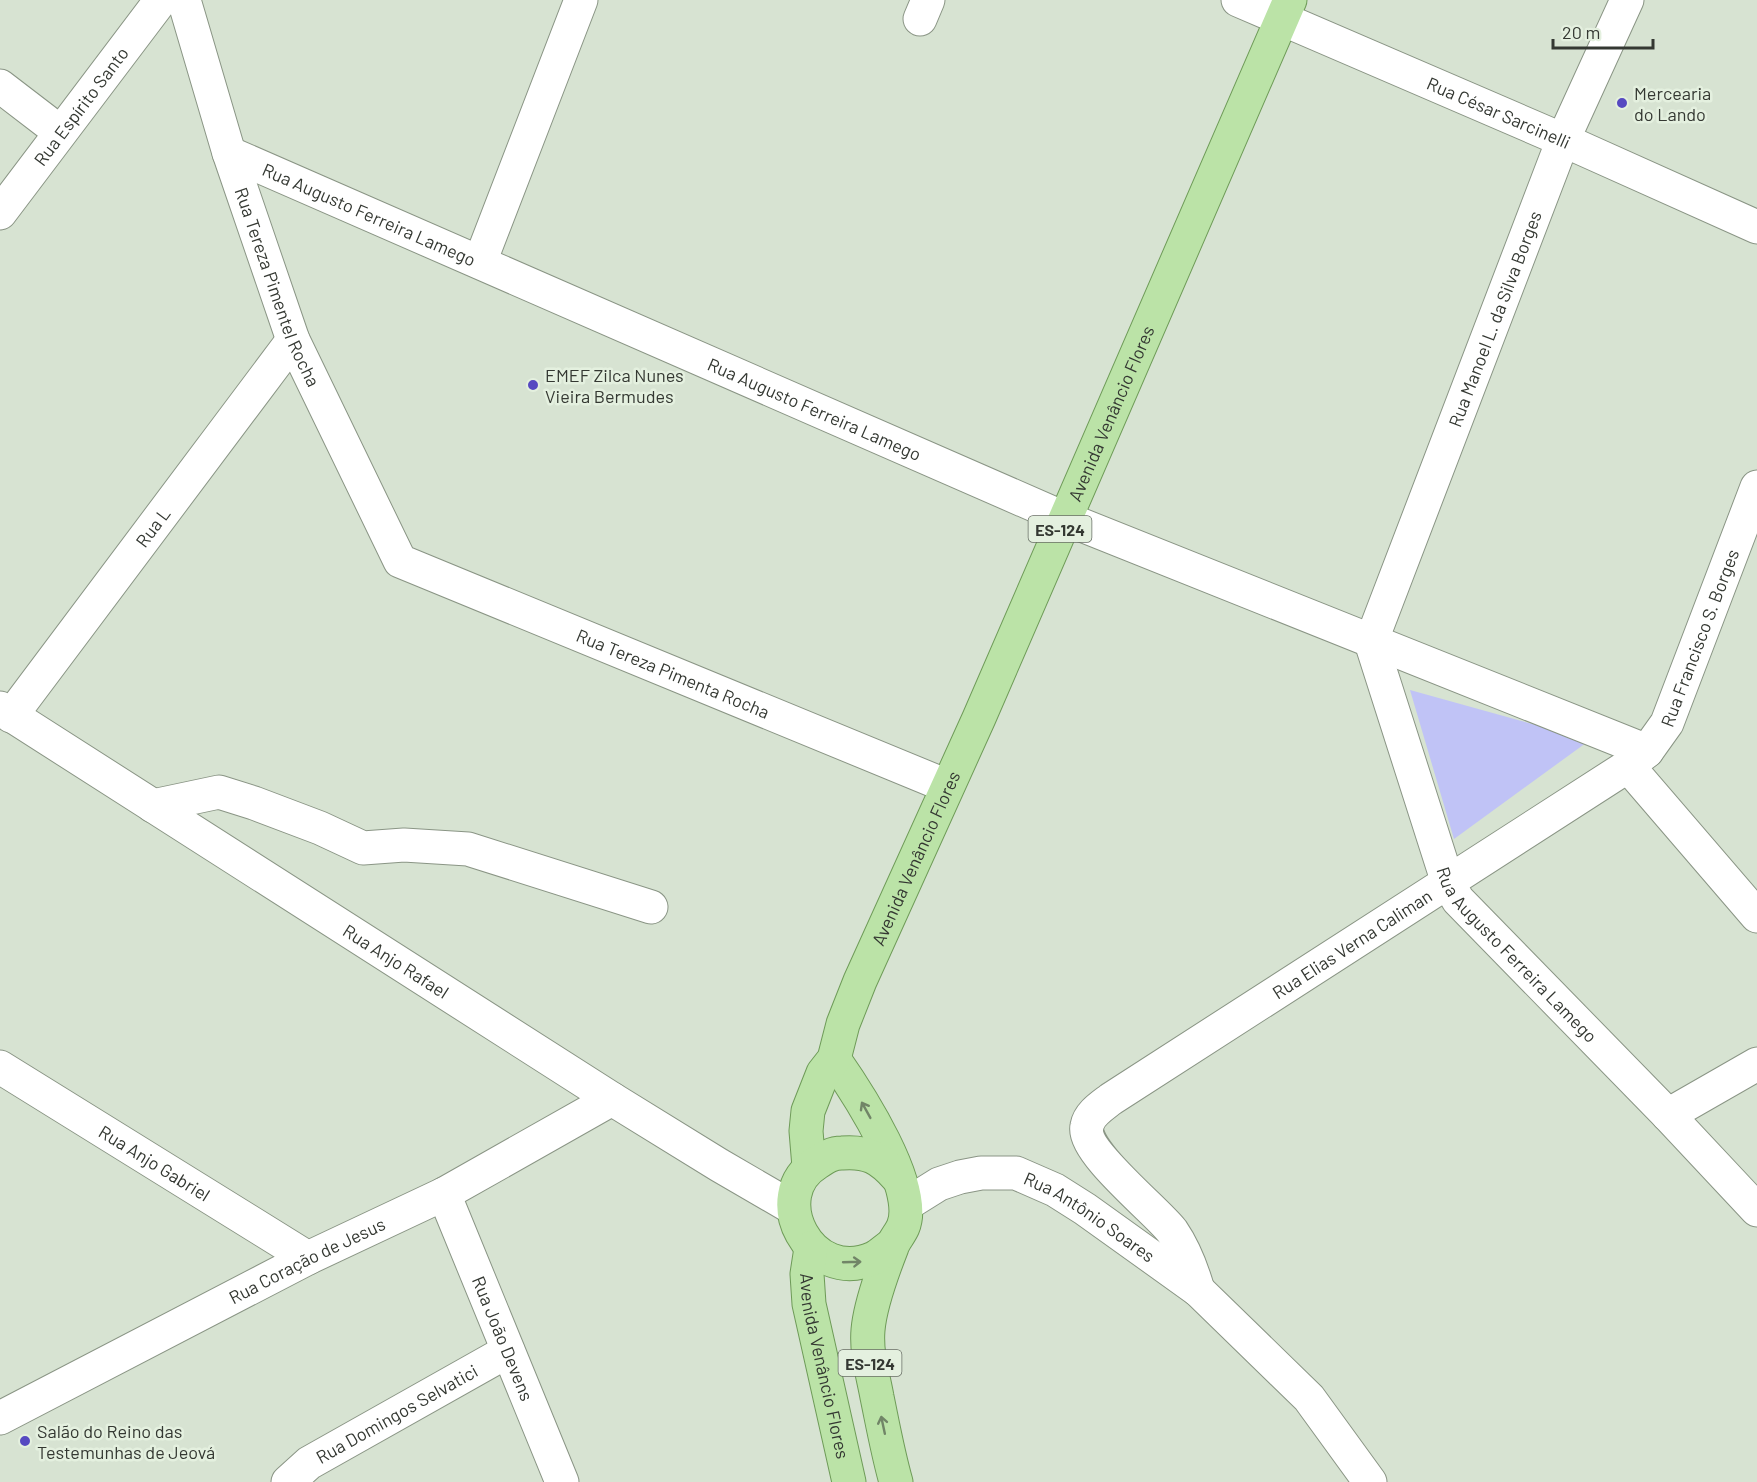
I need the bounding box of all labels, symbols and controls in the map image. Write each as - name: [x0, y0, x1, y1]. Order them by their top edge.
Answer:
- scale bar: [1553, 12, 1654, 50]
- text: 20 m: [1562, 21, 1600, 43]
- street label: Rua Espírito Santo: [29, 42, 133, 170]
- street label: Rua César Sarcinelli: [1424, 72, 1574, 153]
- place label: Mercearia do Lando: [1634, 82, 1711, 125]
- marker: Mercearia do Lando: [1615, 96, 1629, 110]
- street label: Rua Augusto Ferreira Lamego: [259, 158, 479, 271]
- street label: Rua Tereza Pimentel Rocha: [231, 184, 325, 390]
- street label: Rua Manoel L. da Silva Borges: [1443, 208, 1546, 430]
- street label: Avenida Venâncio Flores: [1063, 322, 1159, 504]
- street label: Rua Augusto Ferreira Lamego: [704, 353, 925, 465]
- place label: EMEF Zilca Nunes Vieira Bermudes: [545, 364, 684, 407]
- marker: EMEF Zilca Nunes Vieira Bermudes: [526, 378, 540, 392]
- street label: Rua L: [131, 503, 175, 551]
- road number: ES-124: [1028, 516, 1092, 542]
- street label: Rua Francisco S. Borges: [1656, 546, 1743, 730]
- street label: Rua Tereza Pimenta Rocha: [573, 624, 773, 723]
- street label: Avenida Venâncio Flores: [867, 768, 965, 949]
- street label: Rua Augusto Ferreira Lamego: [1433, 864, 1602, 1047]
- street label: Rua Elias Verna Caliman: [1268, 884, 1436, 1003]
- street label: Rua Anjo Rafael: [339, 919, 453, 1003]
- one-way arrow: [860, 1102, 872, 1119]
- street label: Rua Anjo Gabriel: [95, 1120, 214, 1206]
- street label: Rua Antônio Soares: [1021, 1167, 1159, 1267]
- street label: Rua Coração de Jesus: [225, 1212, 388, 1308]
- one-way arrow: [842, 1256, 861, 1267]
- street label: Avenida Venâncio Flores: [796, 1272, 854, 1461]
- street label: Rua João Devens: [468, 1273, 539, 1404]
- road number: ES-124: [838, 1350, 902, 1376]
- street label: Rua Domingos Selvatici: [312, 1359, 482, 1468]
- one-way arrow: [877, 1416, 888, 1435]
- place label: Salão do Reino das Testemunhas de Jeová: [37, 1420, 215, 1463]
- marker: Salão do Reino das Testemunhas de Jeová: [18, 1434, 32, 1448]

